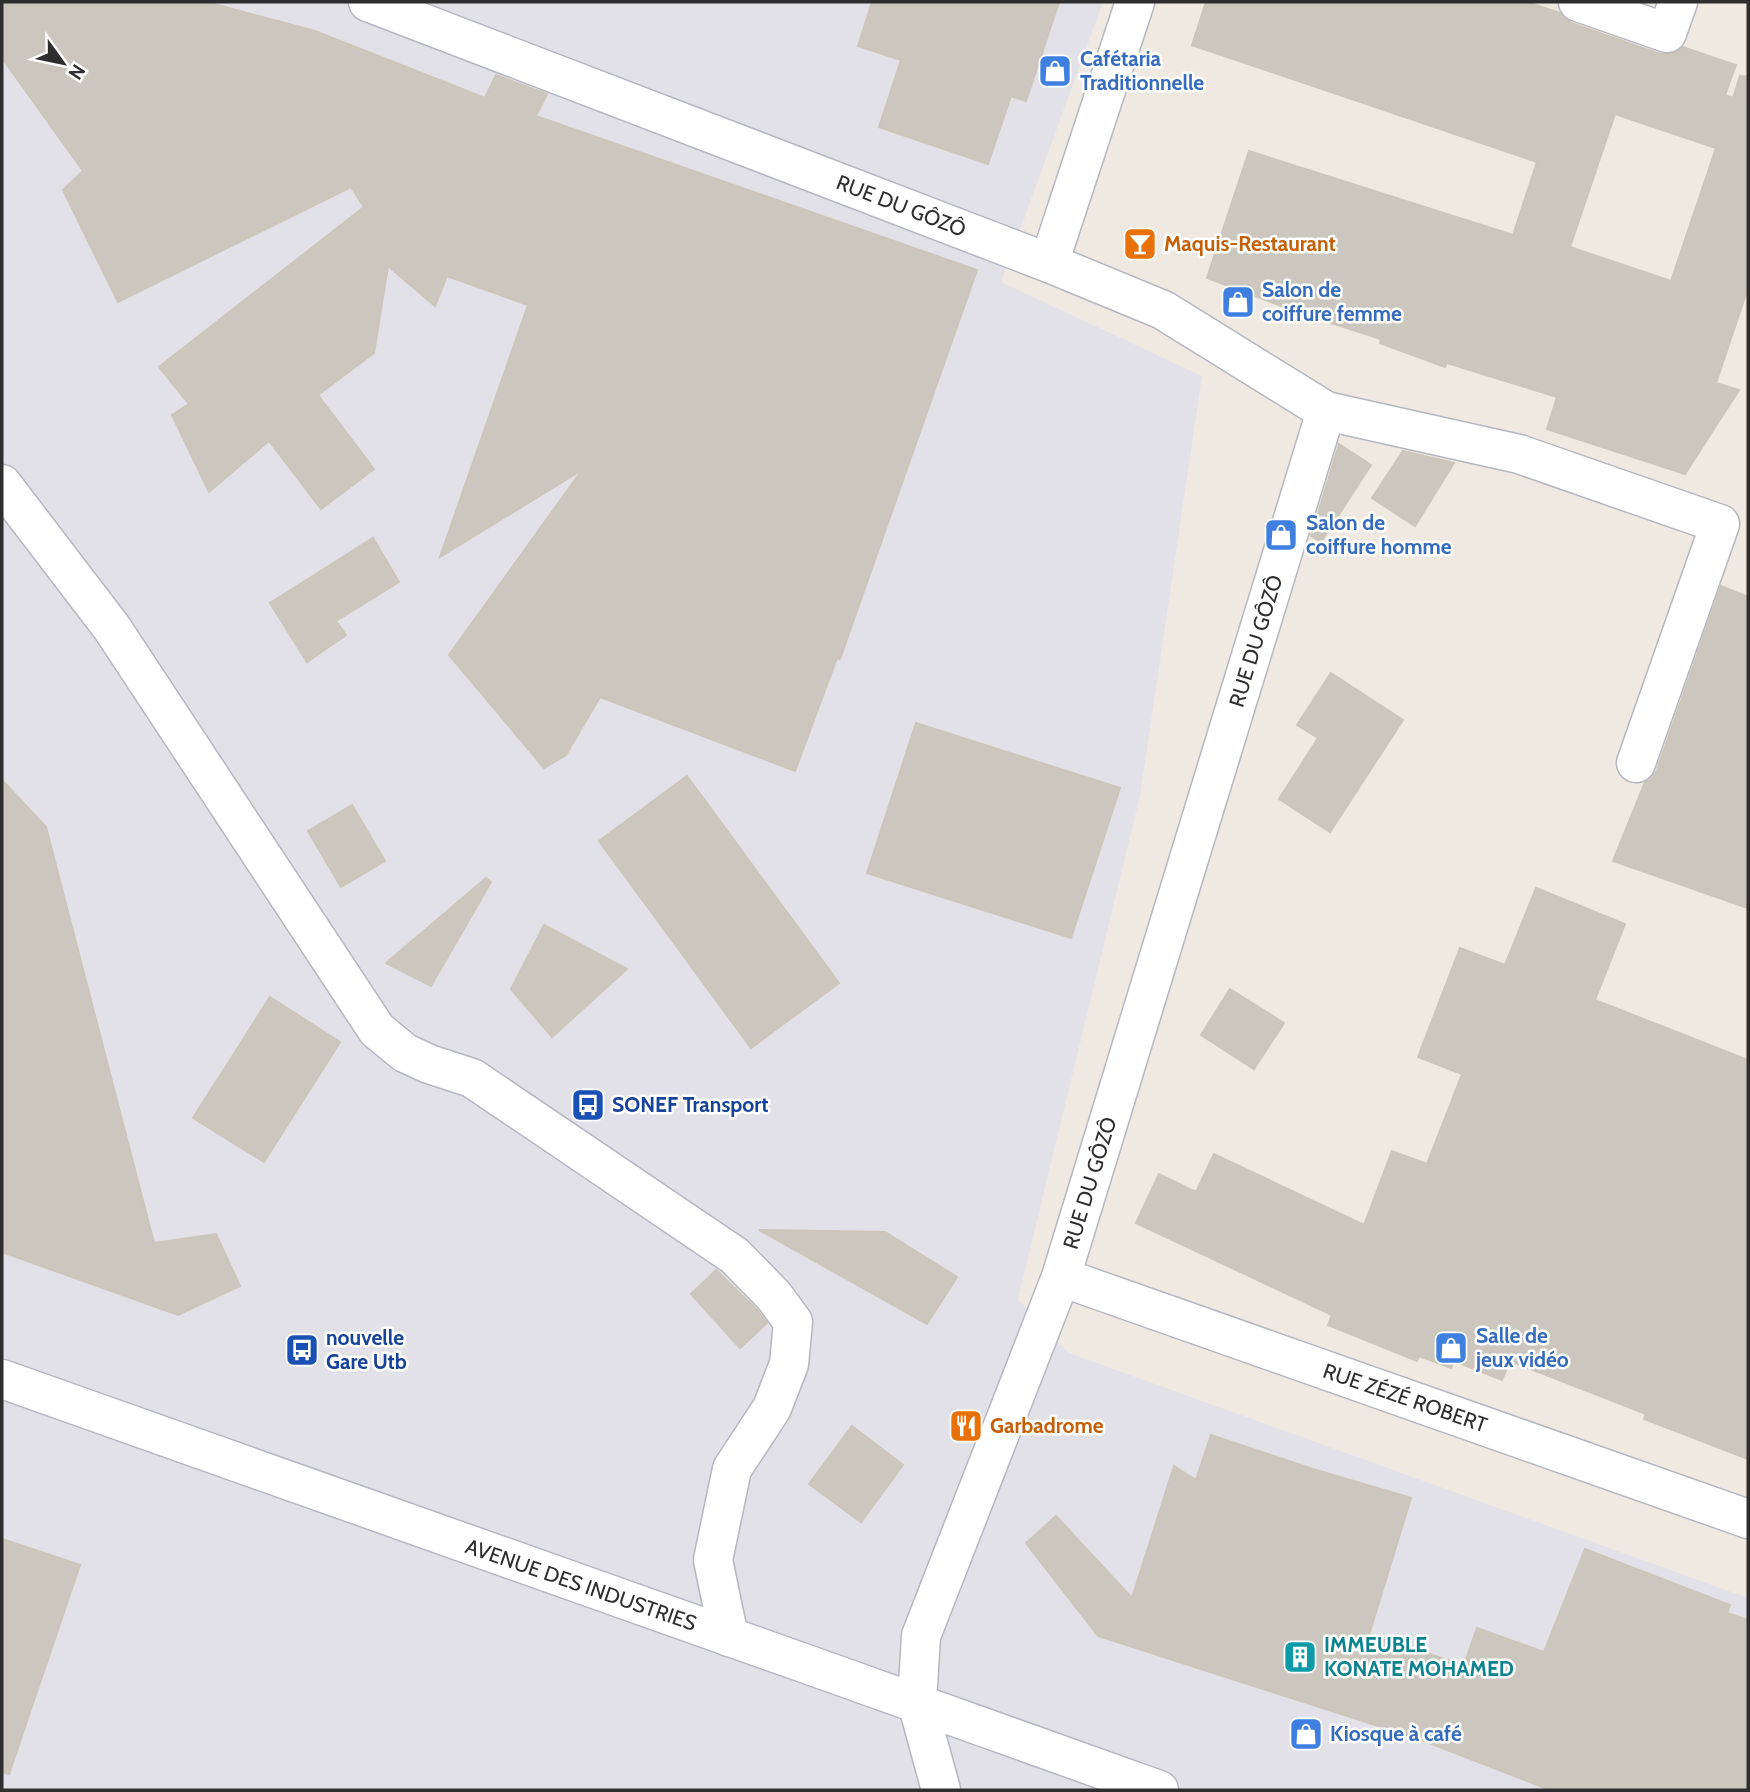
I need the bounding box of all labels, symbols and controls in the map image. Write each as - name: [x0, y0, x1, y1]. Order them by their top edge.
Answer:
- north arrow: [28, 28, 98, 98]
- place label: Cafétaria Traditionnelle: [1080, 46, 1204, 95]
- shop icon: Cafétaria Traditionnelle: [1036, 52, 1074, 90]
- text: N: [64, 60, 90, 84]
- street label: RUE DU GÔZÔ: [833, 169, 969, 242]
- bar icon: Maquis-Restaurant: [1121, 225, 1159, 263]
- place label: Maquis-Restaurant: [1164, 231, 1336, 256]
- place label: Salon de coiffure femme: [1262, 277, 1402, 326]
- shop icon: Salon de coiffure femme: [1219, 283, 1257, 321]
- place label: Salon de coiffure homme: [1306, 510, 1452, 559]
- shop icon: Salon de coiffure homme: [1262, 516, 1300, 554]
- street label: RUE DU GÔZÔ: [1224, 572, 1287, 710]
- bus stop icon: SONEF Transport: [569, 1086, 607, 1124]
- place label: SONEF Transport: [612, 1092, 768, 1117]
- street label: RUE DU GÔZÔ: [1058, 1114, 1121, 1252]
- place label: Salle de jeux vidéo: [1475, 1323, 1569, 1372]
- place label: nouvelle Gare Utb: [326, 1325, 407, 1374]
- shop icon: Salle de jeux vidéo: [1432, 1329, 1470, 1367]
- bus stop icon: nouvelle Gare Utb: [283, 1331, 321, 1369]
- street label: RUE ZÉZÉ ROBERT: [1320, 1358, 1490, 1437]
- restaurant icon: Garbadrome: [947, 1407, 985, 1445]
- place label: Garbadrome: [990, 1413, 1104, 1438]
- street label: AVENUE DES INDUSTRIES: [462, 1533, 700, 1636]
- place label: IMMEUBLE KONATE MOHAMED: [1324, 1632, 1514, 1681]
- building icon: IMMEUBLE KONATE MOHAMED: [1281, 1638, 1319, 1676]
- shop icon: Kiosque à café: [1287, 1715, 1325, 1753]
- place label: Kiosque à café: [1330, 1721, 1462, 1746]

